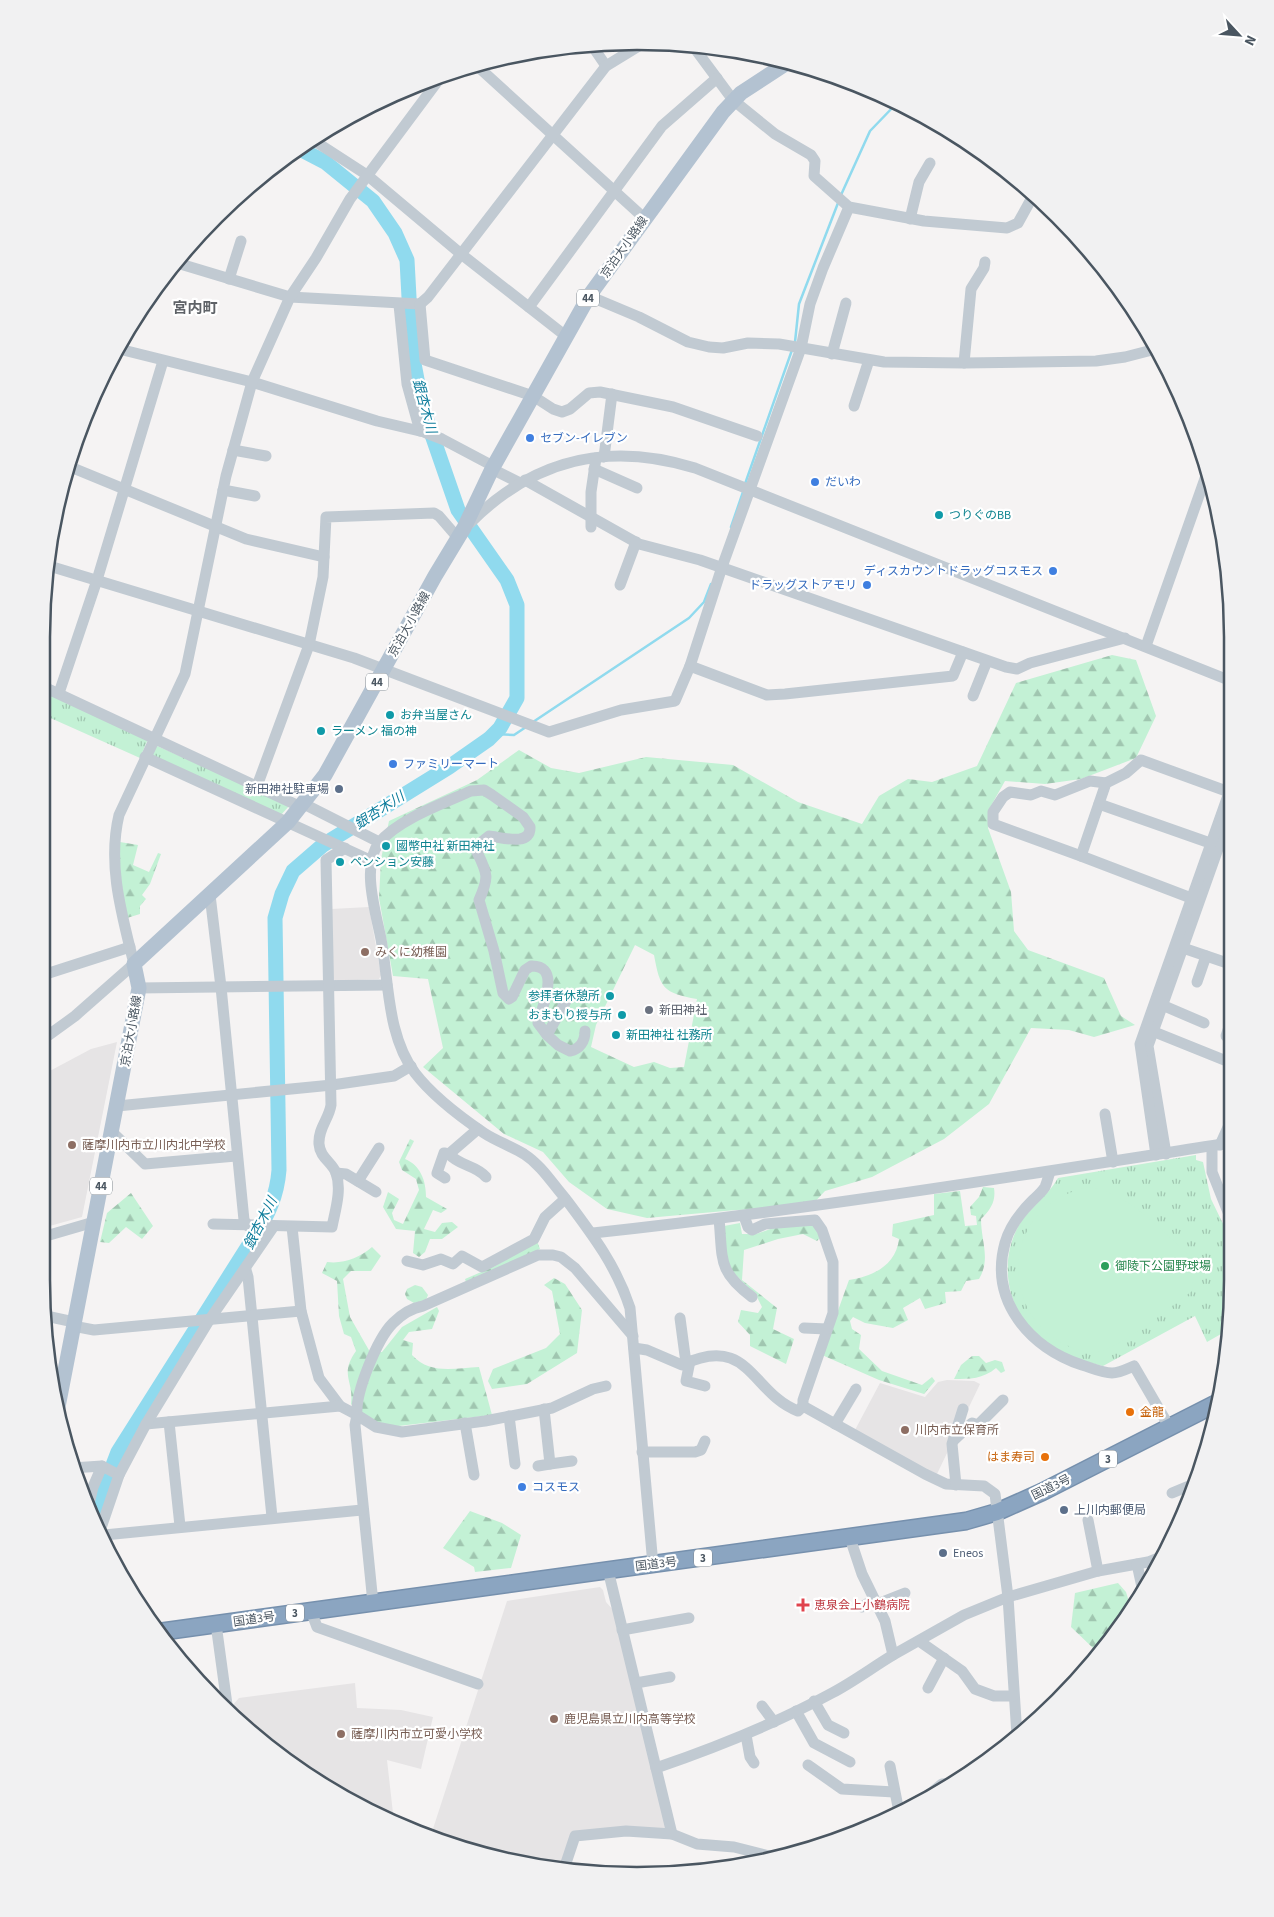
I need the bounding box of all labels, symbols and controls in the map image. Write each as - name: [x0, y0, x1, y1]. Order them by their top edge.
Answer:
- north arrow: [1214, 10, 1264, 60]
- text: N: [1239, 32, 1261, 49]
- street label: 京泊大小路線: [597, 213, 652, 282]
- road number: 44: [577, 290, 599, 306]
- district label: 宮内町: [172, 298, 218, 319]
- water label: 銀杏木川: [407, 377, 441, 438]
- place label: セブン-イレブン: [540, 430, 628, 447]
- marker: セブン-イレブン: [524, 432, 536, 444]
- place label: だいわ: [825, 474, 861, 491]
- marker: だいわ: [809, 476, 821, 488]
- place label: つりぐのBB: [949, 507, 1011, 524]
- marker: つりぐのBB: [933, 509, 945, 521]
- place label: ディスカウントドラッグコスモス: [864, 563, 1043, 580]
- marker: ディスカウントドラッグコスモス: [1047, 565, 1059, 577]
- place label: ドラッグストアモリ: [749, 577, 857, 594]
- marker: ドラッグストアモリ: [861, 579, 873, 591]
- street label: 京泊大小路線: [385, 589, 434, 660]
- road number: 44: [366, 674, 388, 690]
- place label: お弁当屋さん: [400, 707, 472, 724]
- marker: お弁当屋さん: [384, 709, 396, 721]
- place label: ラーメン 福の神: [331, 723, 417, 740]
- marker: ラーメン 福の神: [315, 725, 327, 737]
- place label: ファミリーマート: [403, 756, 499, 773]
- marker: ファミリーマート: [387, 758, 399, 770]
- place label: 新田神社駐車場: [245, 781, 329, 798]
- marker: 新田神社駐車場: [333, 783, 345, 795]
- water label: 銀杏木川: [351, 786, 410, 834]
- place label: 國幣中社 新田神社: [396, 838, 494, 855]
- marker: 國幣中社 新田神社: [380, 840, 392, 852]
- place label: ペンション安藤: [350, 854, 434, 871]
- marker: ペンション安藤: [334, 856, 346, 868]
- place label: みくに幼稚園: [375, 944, 447, 961]
- marker: みくに幼稚園: [359, 946, 371, 958]
- place label: 参拝者休憩所: [528, 988, 600, 1005]
- marker: 参拝者休憩所: [604, 990, 616, 1002]
- street label: 京泊大小路線: [117, 994, 146, 1068]
- place label: 新田神社: [659, 1002, 707, 1019]
- marker: 新田神社: [643, 1004, 655, 1016]
- place label: おまもり授与所: [528, 1007, 612, 1024]
- marker: おまもり授与所: [616, 1009, 628, 1021]
- place label: 新田神社 社務所: [626, 1027, 712, 1044]
- marker: 新田神社 社務所: [610, 1029, 622, 1041]
- place label: 薩摩川内市立川内北中学校: [82, 1137, 226, 1154]
- marker: 薩摩川内市立川内北中学校: [66, 1139, 78, 1151]
- road number: 44: [90, 1178, 112, 1194]
- water label: 銀杏木川: [239, 1192, 283, 1253]
- place label: 御陵下公園野球場: [1115, 1258, 1211, 1275]
- marker: 御陵下公園野球場: [1099, 1260, 1111, 1272]
- place label: 金龍: [1140, 1404, 1164, 1421]
- marker: 金龍: [1124, 1406, 1136, 1418]
- place label: 川内市立保育所: [915, 1422, 999, 1439]
- marker: 川内市立保育所: [899, 1424, 911, 1436]
- place label: はま寿司: [987, 1449, 1035, 1466]
- road number: 3: [1099, 1450, 1117, 1468]
- marker: はま寿司: [1039, 1451, 1051, 1463]
- street label: 国道3号: [1029, 1471, 1074, 1504]
- place label: コスモス: [532, 1479, 580, 1496]
- marker: コスモス: [516, 1481, 528, 1493]
- place label: 上川内郵便局: [1074, 1502, 1146, 1519]
- marker: 上川内郵便局: [1058, 1504, 1070, 1516]
- place label: Eneos: [953, 1545, 983, 1562]
- marker: Eneos: [937, 1547, 949, 1559]
- road number: 3: [694, 1550, 712, 1566]
- street label: 国道3号: [634, 1554, 678, 1575]
- place label: 恵泉会上小鶴病院: [814, 1597, 910, 1614]
- marker: 恵泉会上小鶴病院: [796, 1598, 810, 1612]
- road number: 3: [286, 1605, 304, 1622]
- street label: 国道3号: [232, 1608, 276, 1631]
- place label: 鹿児島県立川内高等学校: [564, 1711, 696, 1728]
- marker: 鹿児島県立川内高等学校: [548, 1713, 560, 1725]
- place label: 薩摩川内市立可愛小学校: [351, 1726, 483, 1743]
- marker: 薩摩川内市立可愛小学校: [335, 1728, 347, 1740]

